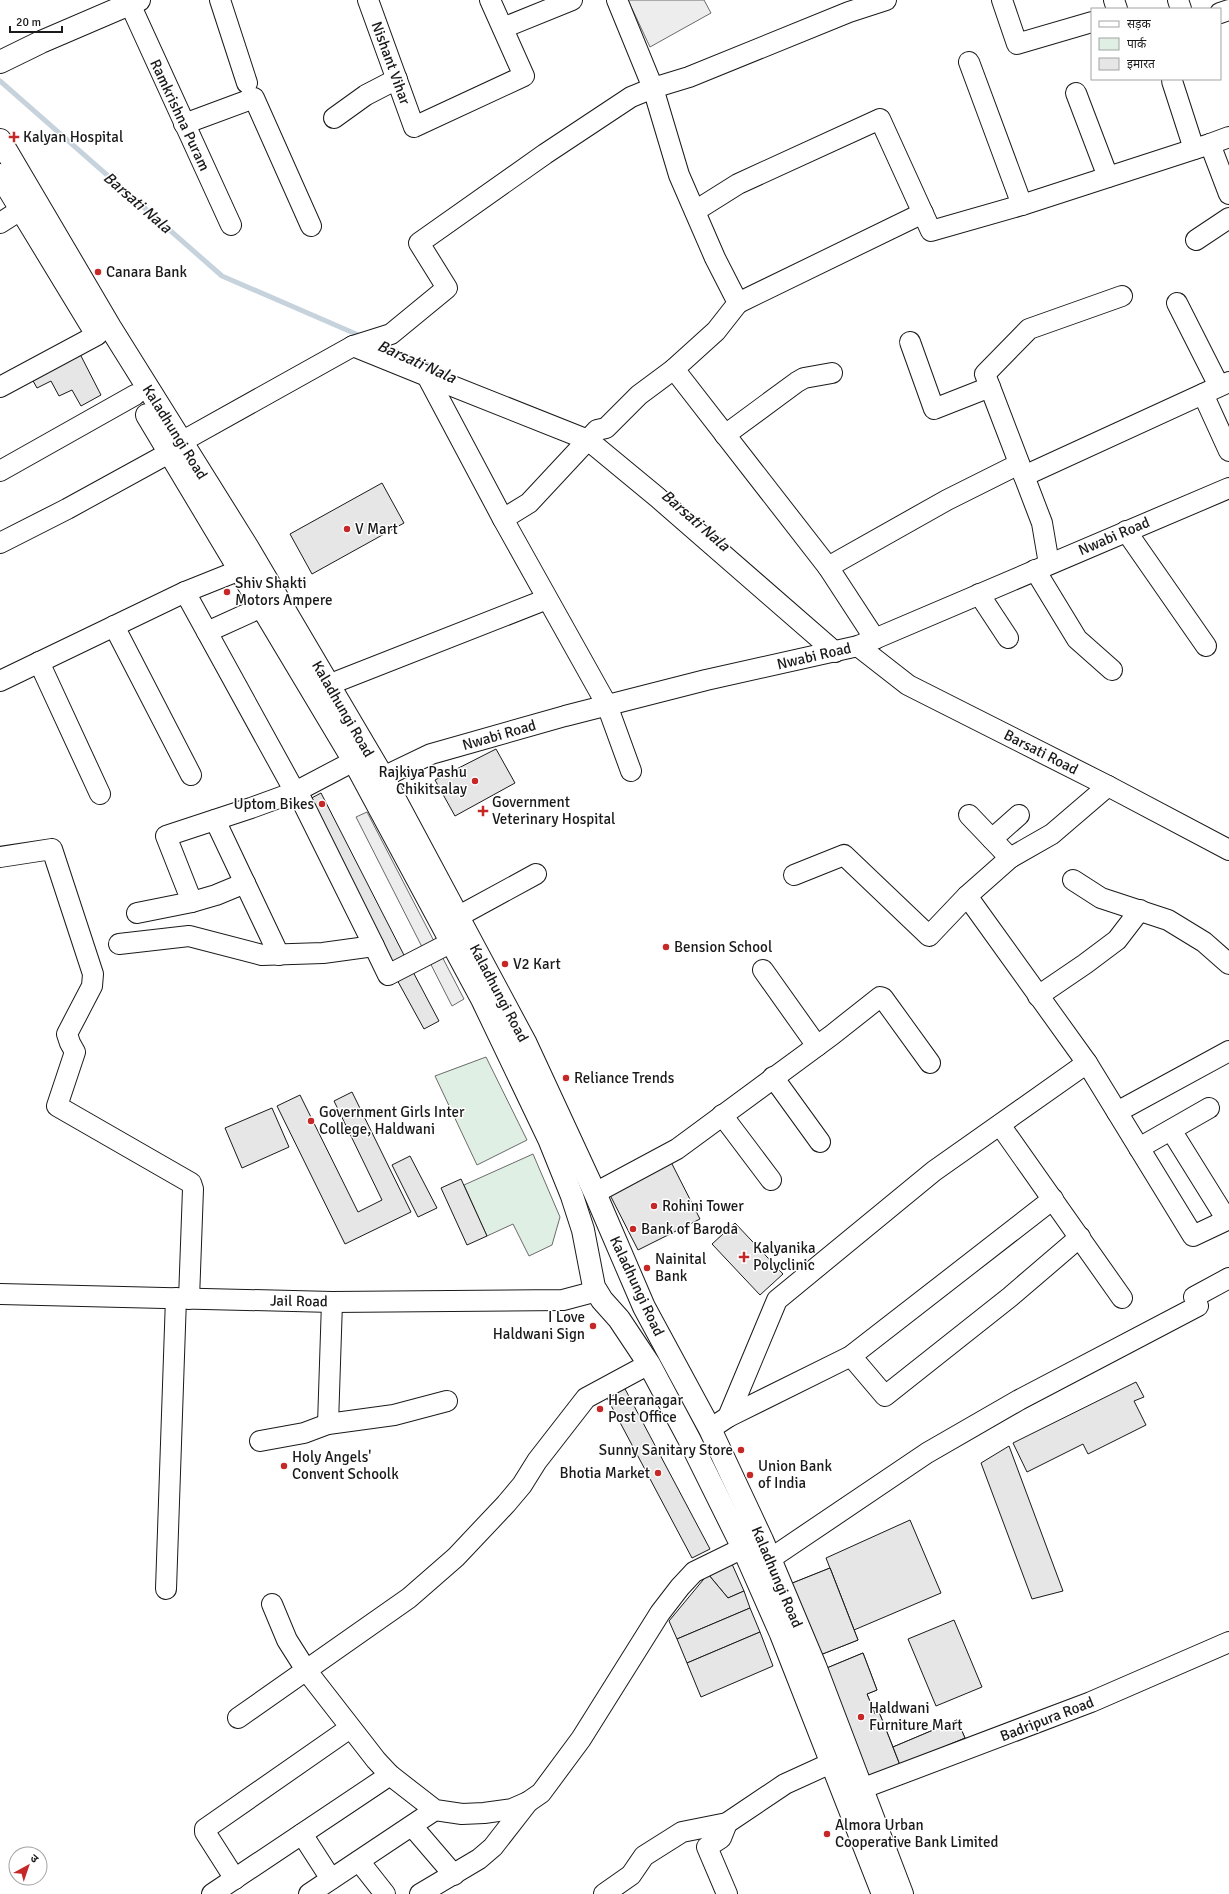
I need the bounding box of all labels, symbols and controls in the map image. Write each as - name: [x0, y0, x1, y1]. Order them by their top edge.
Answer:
- scale bar: [10, 8, 62, 34]
- legend: [1091, 8, 1221, 80]
- text: 20 m: [16, 15, 41, 30]
- text: सड़क: [1127, 17, 1152, 32]
- street label: Nishant Vihar: [368, 19, 415, 108]
- text: पार्क: [1127, 37, 1147, 52]
- street label: Ramkrishna Puram: [146, 56, 214, 174]
- text: इमारत: [1127, 57, 1156, 72]
- place label: Kalyan Hospital: [23, 128, 123, 146]
- marker: Kalyan Hospital: [8, 131, 20, 143]
- water label: Barsati Nala: [99, 168, 176, 238]
- place label: Canara Bank: [106, 263, 188, 281]
- marker: Canara Bank: [93, 267, 103, 277]
- water label: Barsati Nala: [374, 336, 460, 388]
- street label: Kaladhungi Road: [139, 381, 211, 483]
- water label: Barsati Nala: [657, 486, 734, 556]
- street label: Nwabi Road: [1076, 513, 1152, 559]
- place label: V Mart: [355, 520, 398, 538]
- marker: V Mart: [342, 524, 352, 534]
- place label: Shiv Shakti Motors Ampere: [235, 574, 332, 609]
- marker: Shiv Shakti Motors Ampere: [222, 587, 232, 597]
- street label: Nwabi Road: [775, 639, 853, 673]
- street label: Kaladhungi Road: [308, 658, 378, 760]
- street label: Nwabi Road: [460, 716, 538, 754]
- street label: Barsati Road: [1001, 726, 1081, 778]
- place label: Rajkiya Pashu Chikitsalay: [378, 763, 467, 798]
- marker: Rajkiya Pashu Chikitsalay: [470, 776, 480, 786]
- place label: Government Veterinary Hospital: [492, 793, 616, 828]
- place label: Uptom Bikes: [233, 795, 314, 813]
- marker: Uptom Bikes: [317, 799, 327, 809]
- marker: Government Veterinary Hospital: [477, 805, 489, 817]
- place label: Bension School: [674, 938, 772, 956]
- street label: Kaladhungi Road: [466, 941, 532, 1045]
- marker: Bension School: [661, 942, 671, 952]
- place label: V2 Kart: [513, 955, 561, 973]
- marker: V2 Kart: [500, 959, 510, 969]
- place label: Reliance Trends: [574, 1069, 675, 1087]
- marker: Reliance Trends: [561, 1073, 571, 1083]
- place label: Government Girls Inter College, Haldwani: [319, 1103, 465, 1138]
- marker: Government Girls Inter College, Haldwani: [306, 1116, 316, 1126]
- place label: Rohini Tower: [662, 1197, 744, 1215]
- marker: Rohini Tower: [649, 1201, 659, 1211]
- place label: Bank of Baroda: [641, 1220, 738, 1238]
- marker: Bank of Baroda: [628, 1224, 638, 1234]
- street label: Kaladhungi Road: [606, 1233, 668, 1339]
- place label: Kalyanika Polyclinic: [753, 1239, 816, 1274]
- place label: Nainital Bank: [655, 1250, 706, 1285]
- marker: Kalyanika Polyclinic: [738, 1251, 750, 1263]
- marker: Nainital Bank: [642, 1263, 652, 1273]
- street label: Jail Road: [270, 1291, 328, 1311]
- place label: I Love Haldwani Sign: [493, 1308, 585, 1343]
- marker: I Love Haldwani Sign: [588, 1321, 598, 1331]
- place label: Heeranagar Post Office: [608, 1391, 683, 1426]
- marker: Heeranagar Post Office: [595, 1404, 605, 1414]
- place label: Sunny Sanitary Store: [599, 1441, 733, 1459]
- marker: Sunny Sanitary Store: [736, 1445, 746, 1455]
- place label: Holy Angels' Convent Schoolk: [292, 1448, 399, 1483]
- place label: Union Bank of India: [758, 1457, 832, 1492]
- marker: Holy Angels' Convent Schoolk: [279, 1461, 289, 1471]
- place label: Bhotia Market: [560, 1464, 650, 1482]
- marker: Bhotia Market: [653, 1468, 663, 1478]
- marker: Union Bank of India: [745, 1470, 755, 1480]
- street label: Kaladhungi Road: [748, 1524, 806, 1630]
- street label: Badripura Road: [998, 1693, 1096, 1745]
- place label: Haldwani Furniture Mart: [869, 1699, 963, 1734]
- marker: Haldwani Furniture Mart: [856, 1712, 866, 1722]
- place label: Almora Urban Cooperative Bank Limited: [835, 1816, 998, 1851]
- marker: Almora Urban Cooperative Bank Limited: [822, 1829, 832, 1839]
- north arrow: [8, 1846, 48, 1886]
- text: उ: [27, 1852, 41, 1866]

